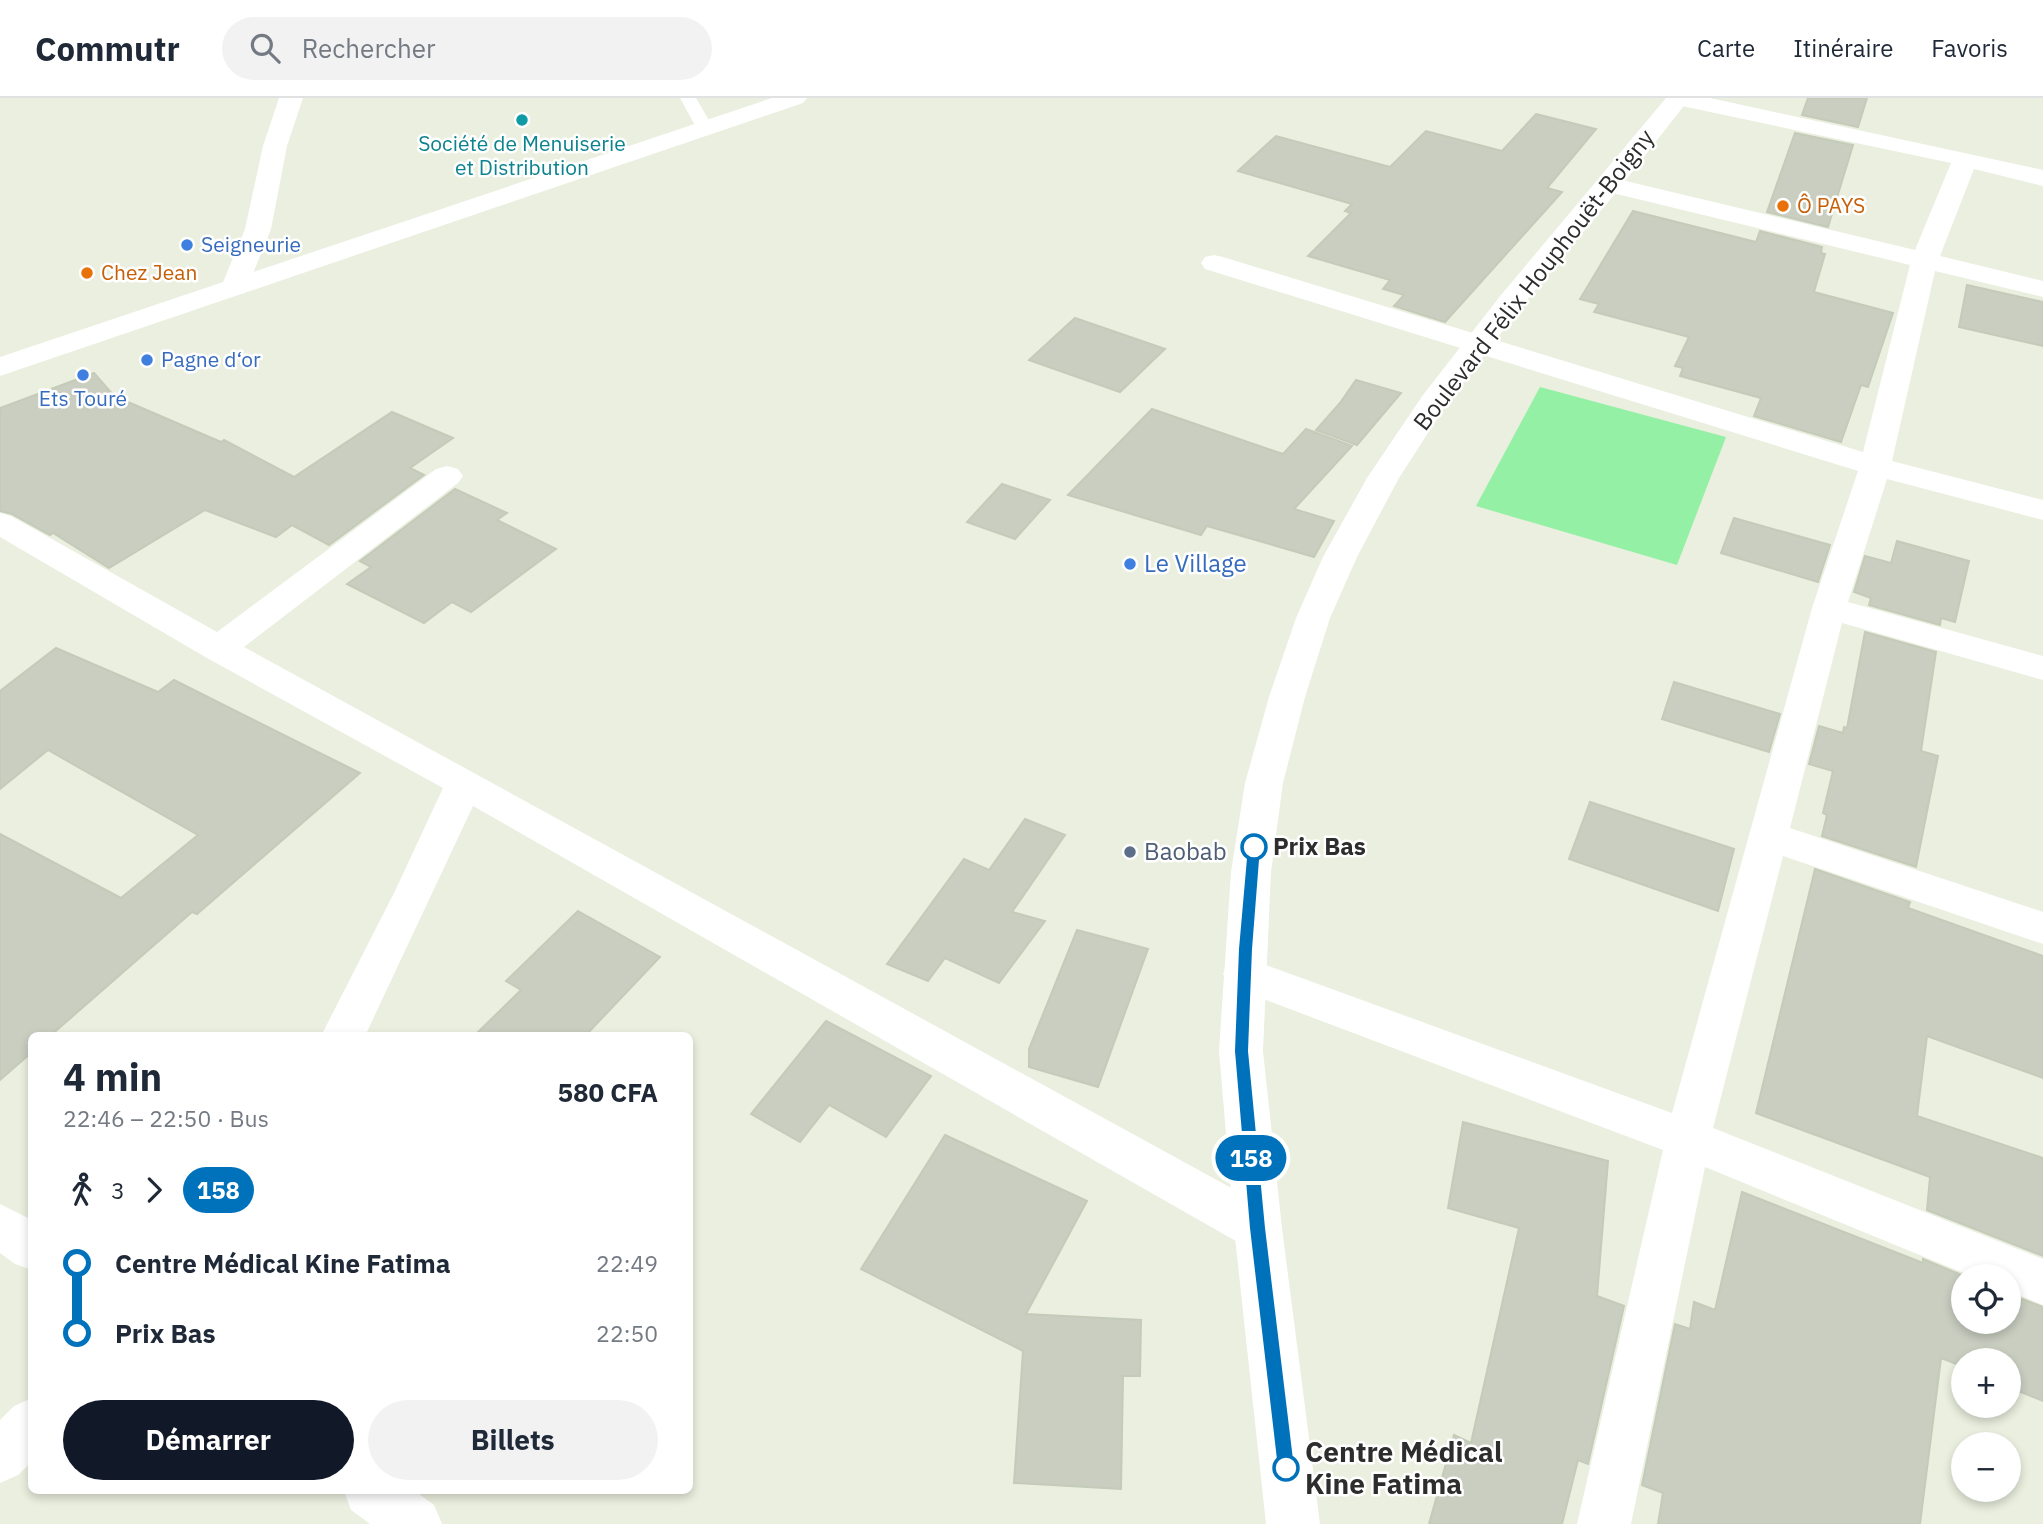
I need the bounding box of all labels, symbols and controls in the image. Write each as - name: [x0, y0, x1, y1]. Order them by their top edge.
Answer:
- search box: [222, 17, 712, 80]
- text: Commutr: [35, 27, 180, 70]
- icon: search: [246, 29, 284, 67]
- text: Rechercher: [302, 31, 435, 65]
- text: Carte: [1697, 32, 1755, 64]
- text: Itinéraire: [1793, 32, 1893, 64]
- text: Favoris: [1931, 32, 2008, 64]
- marker: Société de Menuiserie et Distribution: [514, 112, 530, 128]
- street label: Boulevard Félix Houphouët-Boigny: [1406, 122, 1661, 437]
- place label: Société de Menuiserie et Distribution: [418, 129, 626, 181]
- place label: Ô PAYS: [1797, 191, 1865, 219]
- marker: Ô PAYS: [1775, 198, 1791, 214]
- place label: Seigneurie: [201, 230, 301, 258]
- marker: Seigneurie: [179, 237, 195, 253]
- place label: Chez Jean: [101, 258, 197, 286]
- marker: Chez Jean: [79, 265, 95, 281]
- place label: Pagne d‘or: [161, 345, 261, 373]
- marker: Pagne d‘or: [139, 352, 155, 368]
- marker: Ets Touré: [75, 367, 91, 383]
- place label: Ets Touré: [39, 384, 127, 412]
- place label: Le Village: [1144, 547, 1247, 579]
- marker: Le Village: [1122, 556, 1138, 572]
- place label: Prix Bas: [1273, 830, 1366, 862]
- marker: Prix Bas: [1241, 834, 1267, 860]
- place label: Baobab: [1144, 835, 1227, 867]
- marker: Baobab: [1122, 844, 1138, 860]
- text: 4 min: [63, 1052, 162, 1101]
- text: 580 CFA: [557, 1075, 658, 1109]
- text: 22:46 – 22:50 · Bus: [63, 1103, 269, 1133]
- line badge: 158: [1211, 1135, 1291, 1181]
- text: 158: [1229, 1142, 1273, 1174]
- icon: walk: [63, 1171, 101, 1209]
- icon: forward: [135, 1171, 173, 1209]
- text: 158: [197, 1174, 240, 1206]
- text: 3: [111, 1175, 125, 1205]
- text: Centre Médical Kine Fatima: [115, 1246, 451, 1280]
- text: 22:49: [596, 1248, 658, 1278]
- map controls: [1951, 1264, 2021, 1502]
- button: locate: [1951, 1264, 2021, 1334]
- text: Prix Bas: [115, 1316, 216, 1350]
- text: 22:50: [596, 1318, 658, 1348]
- button: +: [1951, 1348, 2021, 1418]
- button: Démarrer: [63, 1400, 354, 1480]
- button: Billets: [368, 1400, 658, 1480]
- button: −: [1951, 1432, 2021, 1502]
- place label: Centre Médical Kine Fatima: [1305, 1433, 1503, 1502]
- marker: Centre Médical Kine Fatima: [1273, 1455, 1299, 1481]

